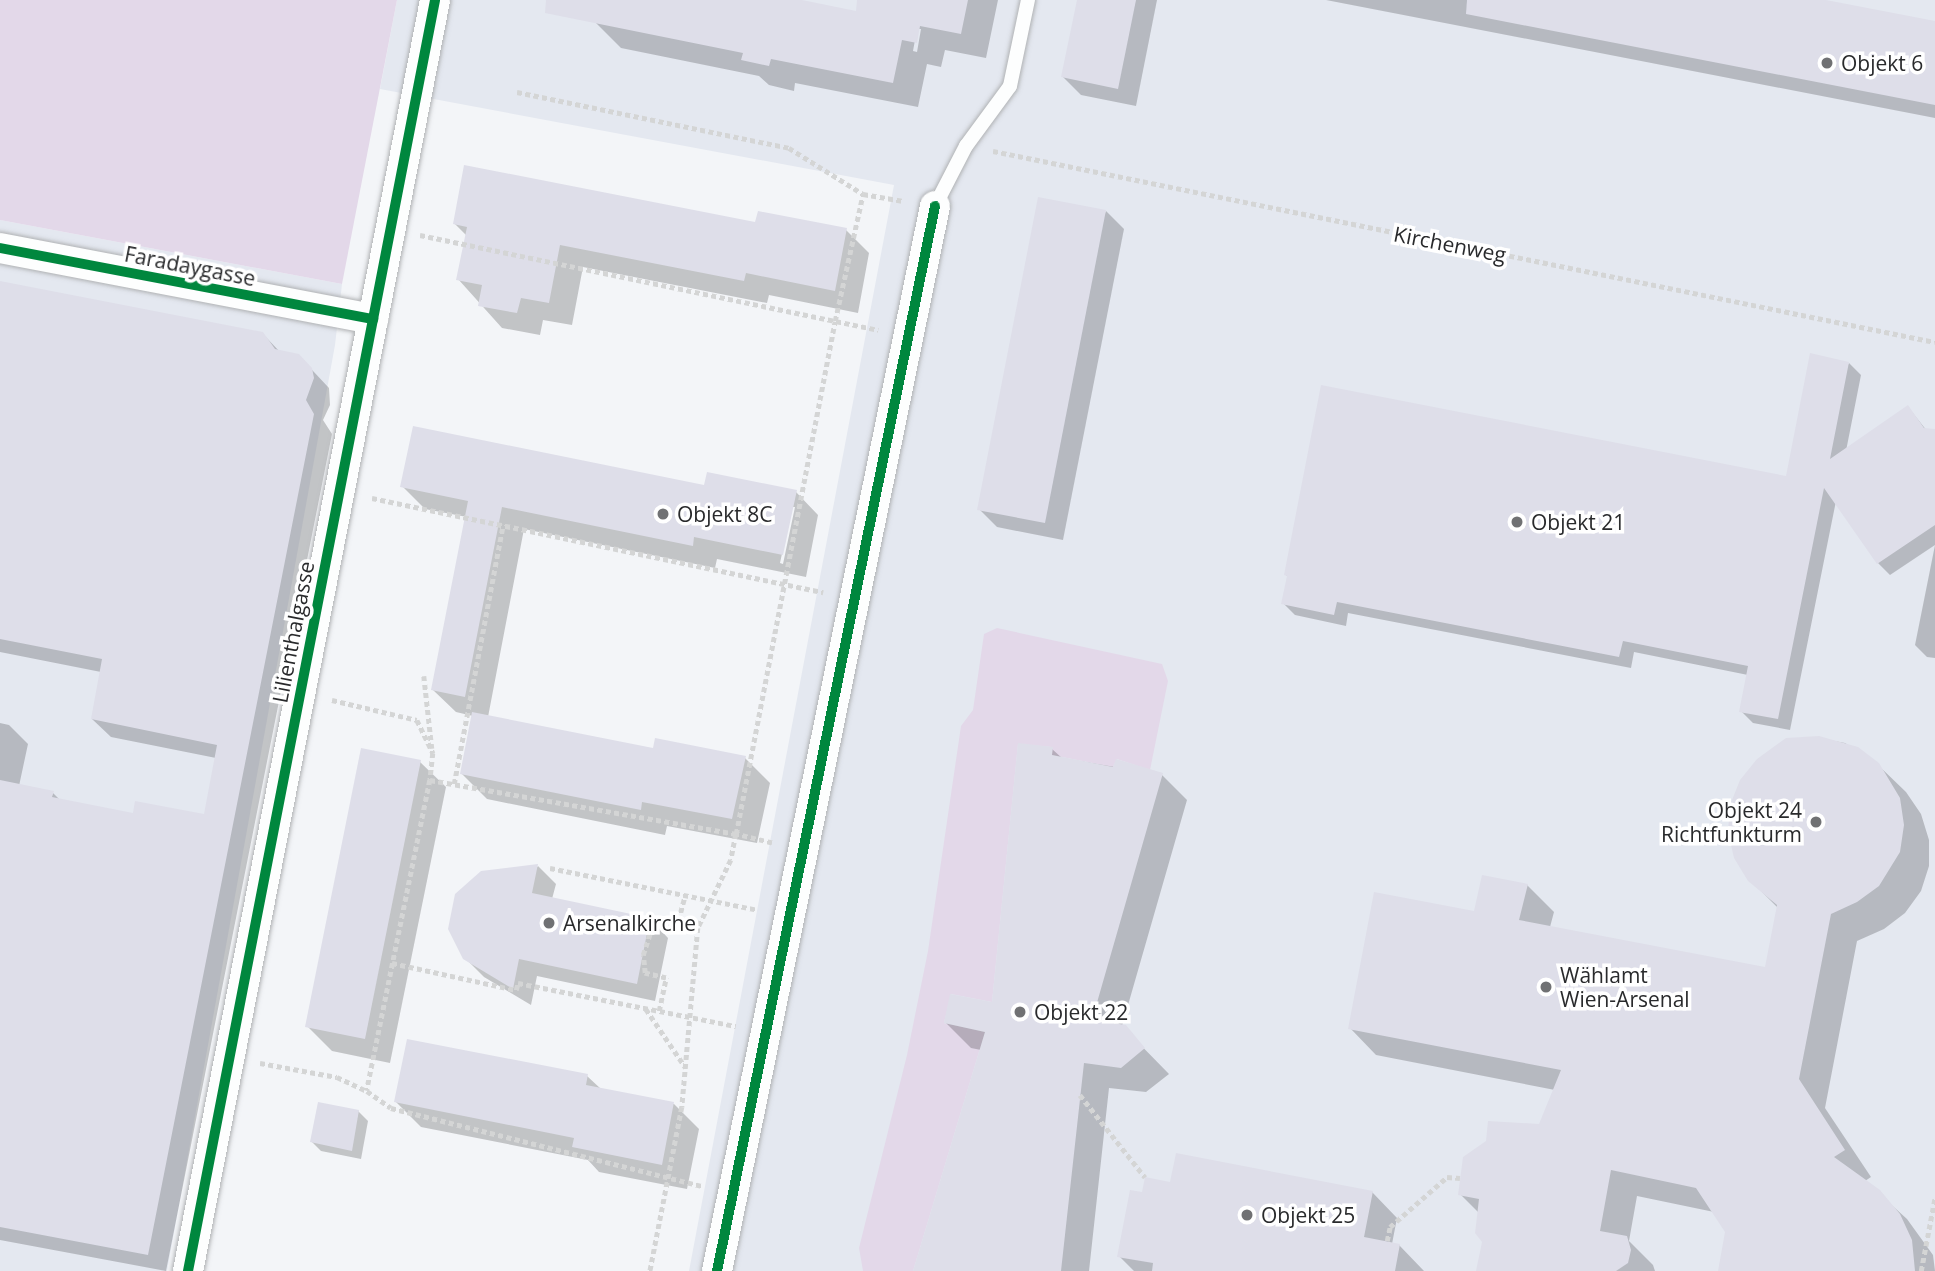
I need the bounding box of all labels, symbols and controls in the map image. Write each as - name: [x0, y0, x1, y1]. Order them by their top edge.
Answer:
- place label: Objekt 6: [1841, 50, 1923, 76]
- marker: Objekt 6: [1819, 55, 1835, 71]
- street label: Kirchenweg: [1392, 221, 1508, 267]
- street label: Faradaygasse: [122, 241, 258, 291]
- place label: Objekt 8C: [677, 501, 772, 527]
- marker: Objekt 8C: [655, 506, 671, 522]
- place label: Objekt 21: [1531, 509, 1625, 535]
- marker: Objekt 21: [1509, 514, 1525, 530]
- street label: Lilienthalgasse: [267, 559, 319, 705]
- place label: Objekt 24 Richtfunkturm: [1661, 797, 1802, 847]
- marker: Objekt 24 Richtfunkturm: [1808, 814, 1824, 830]
- place label: Arsenalkirche: [563, 910, 696, 936]
- marker: Arsenalkirche: [541, 915, 557, 931]
- place label: Wählamt Wien-Arsenal: [1560, 962, 1690, 1012]
- marker: Wählamt Wien-Arsenal: [1538, 979, 1554, 995]
- place label: Objekt 22: [1034, 999, 1128, 1025]
- marker: Objekt 22: [1012, 1004, 1028, 1020]
- place label: Objekt 25: [1261, 1202, 1355, 1228]
- marker: Objekt 25: [1239, 1207, 1255, 1223]

